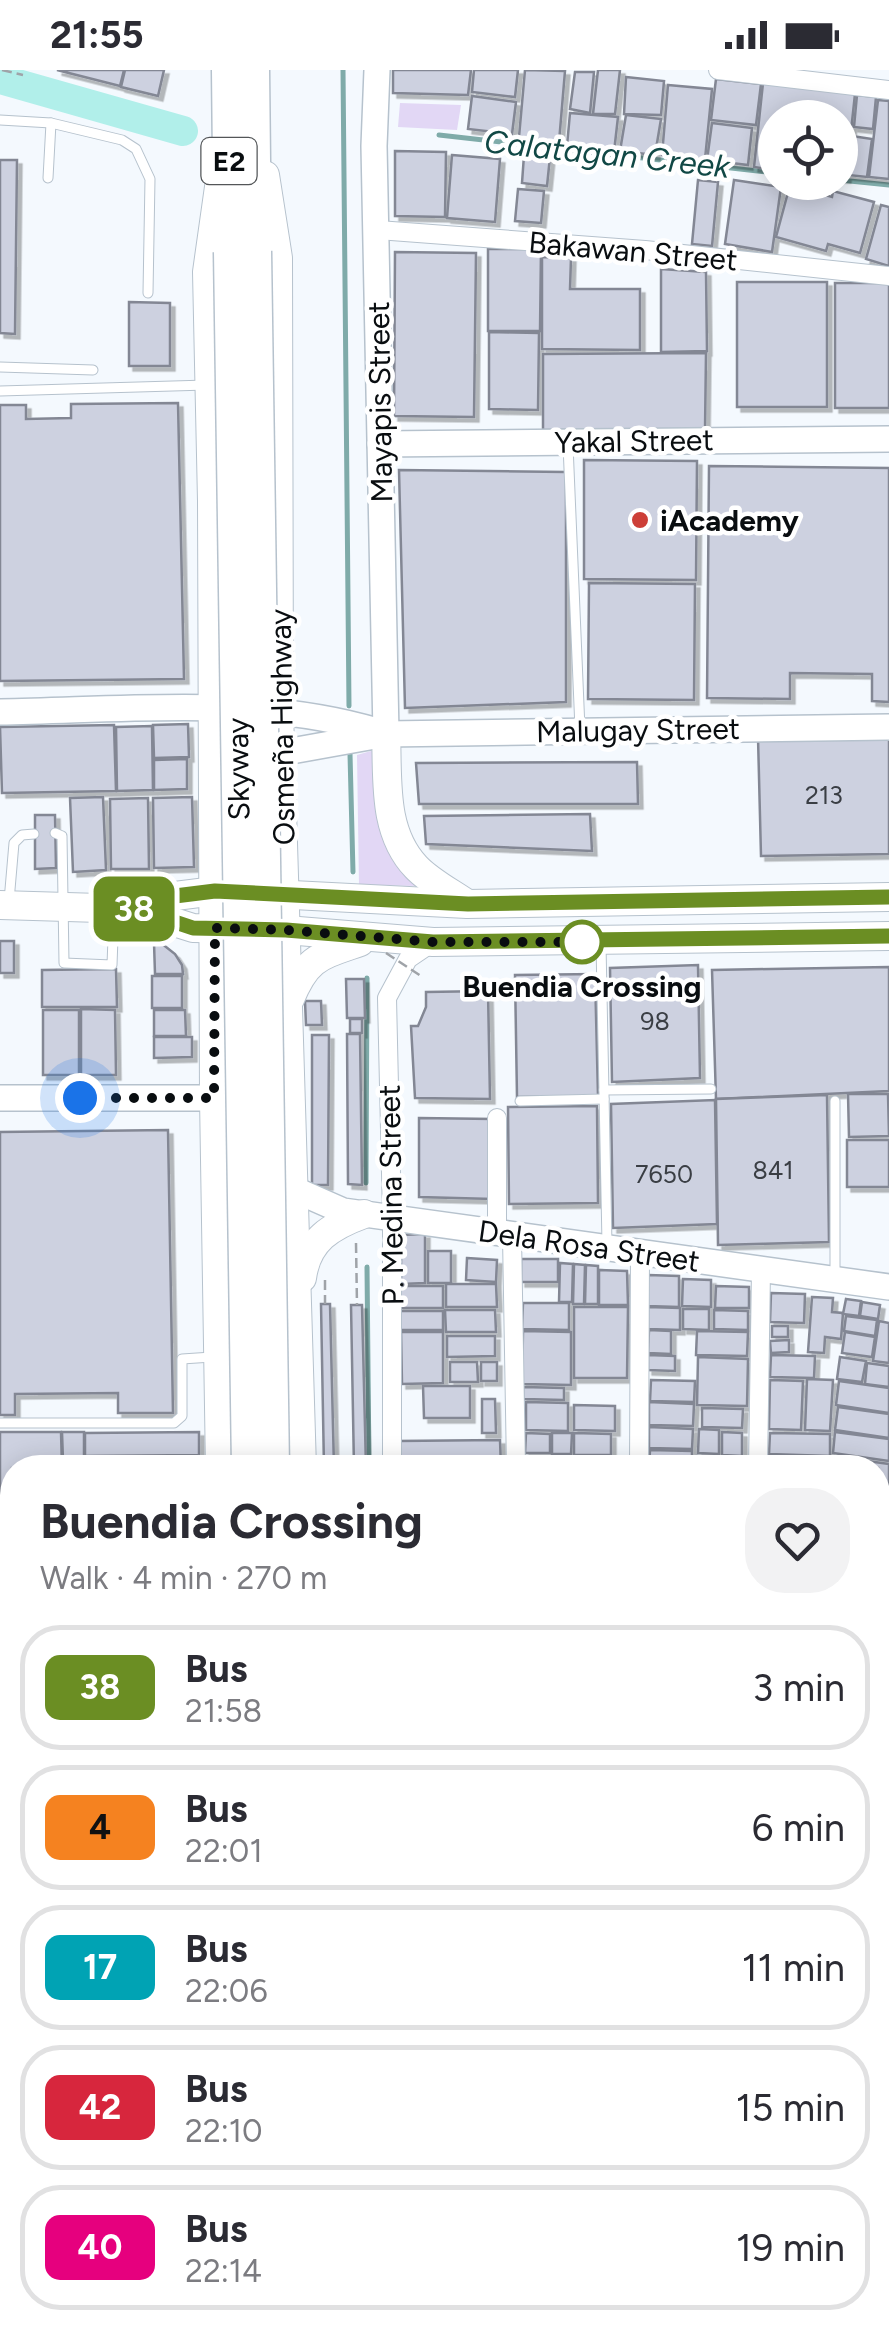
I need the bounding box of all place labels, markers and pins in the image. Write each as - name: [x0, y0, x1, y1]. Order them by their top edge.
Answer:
- place label: iAcademy: [660, 502, 800, 539]
- marker: iAcademy: [629, 509, 651, 531]
- marker: Buendia Crossing: [561, 921, 603, 963]
- place label: Buendia Crossing: [462, 968, 702, 1005]

